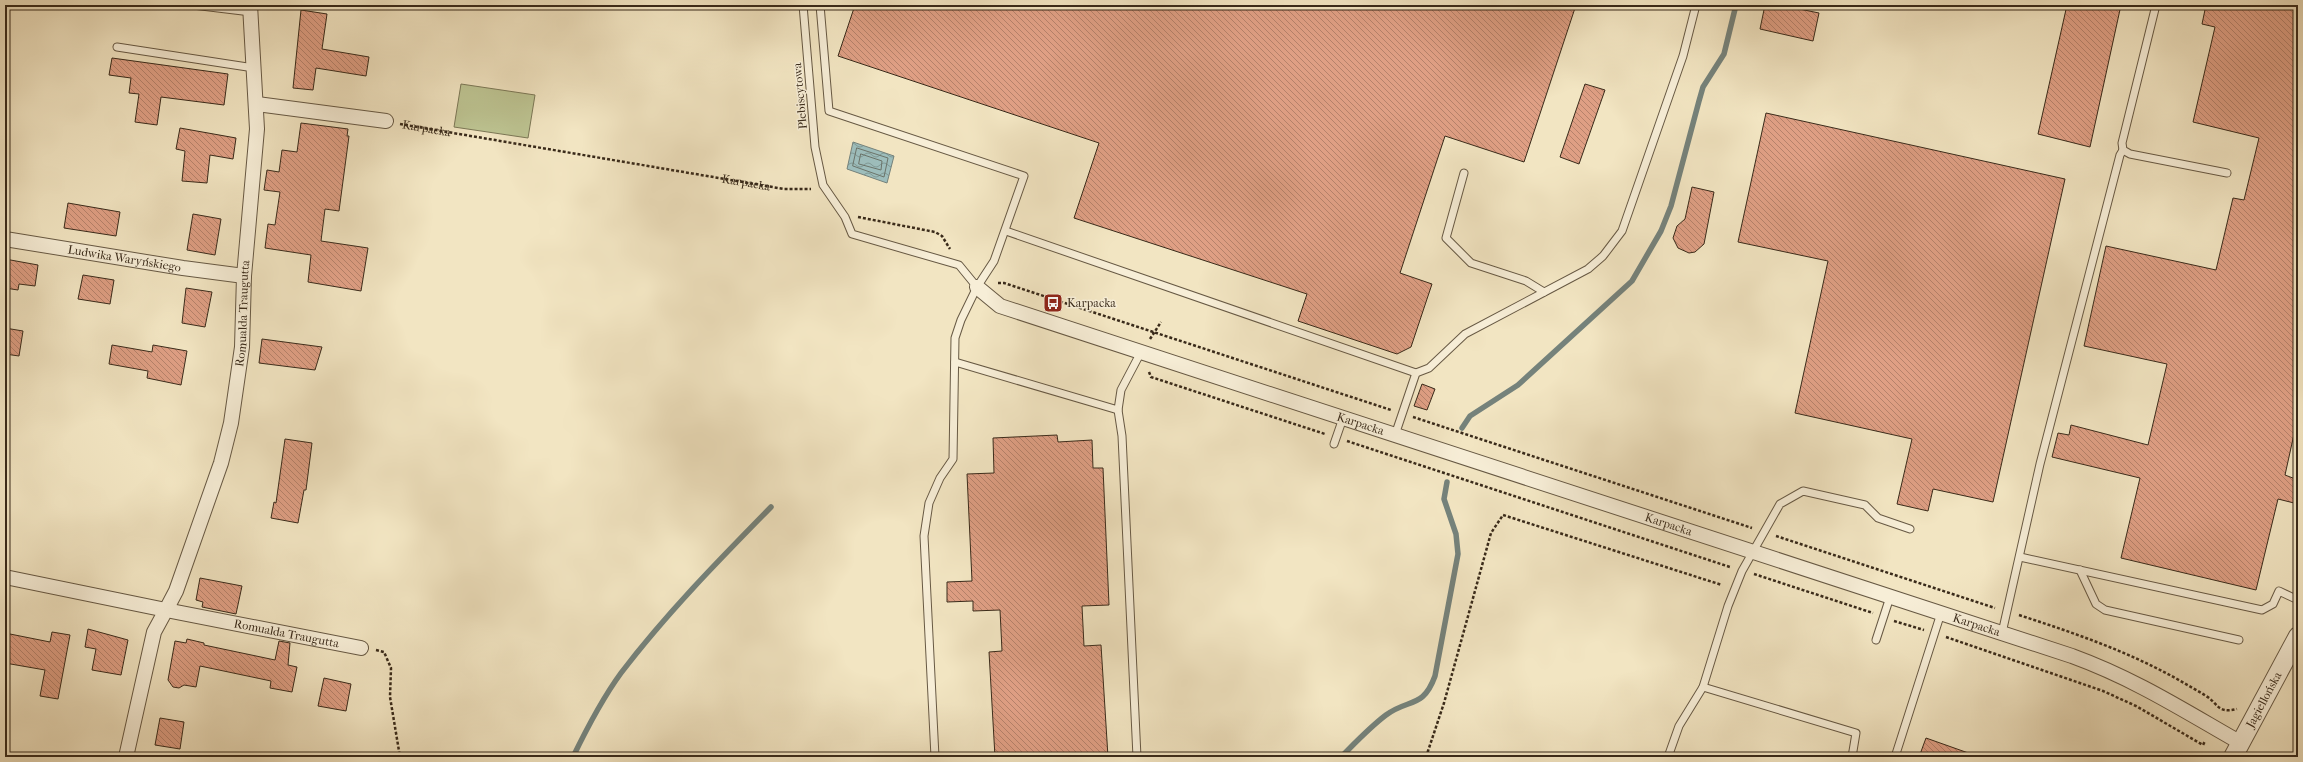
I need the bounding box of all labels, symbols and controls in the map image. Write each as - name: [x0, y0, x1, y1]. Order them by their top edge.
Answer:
- street label: Plebiscytowa: [790, 62, 810, 130]
- street label: Karpacka: [401, 118, 452, 140]
- street label: Karpacka: [721, 172, 772, 194]
- street label: Ludwika Waryńskiego: [67, 242, 182, 275]
- street label: Romualda Traugutta: [232, 259, 252, 368]
- bus stop icon: Karpacka: [1042, 292, 1064, 314]
- place label: Karpacka: [1067, 296, 1116, 310]
- street label: Karpacka: [1335, 409, 1386, 438]
- street label: Karpacka: [1643, 510, 1694, 539]
- street label: Karpacka: [1951, 611, 2002, 639]
- street label: Romualda Traugutta: [233, 616, 341, 651]
- street label: Jagiellońska: [2243, 669, 2285, 731]

